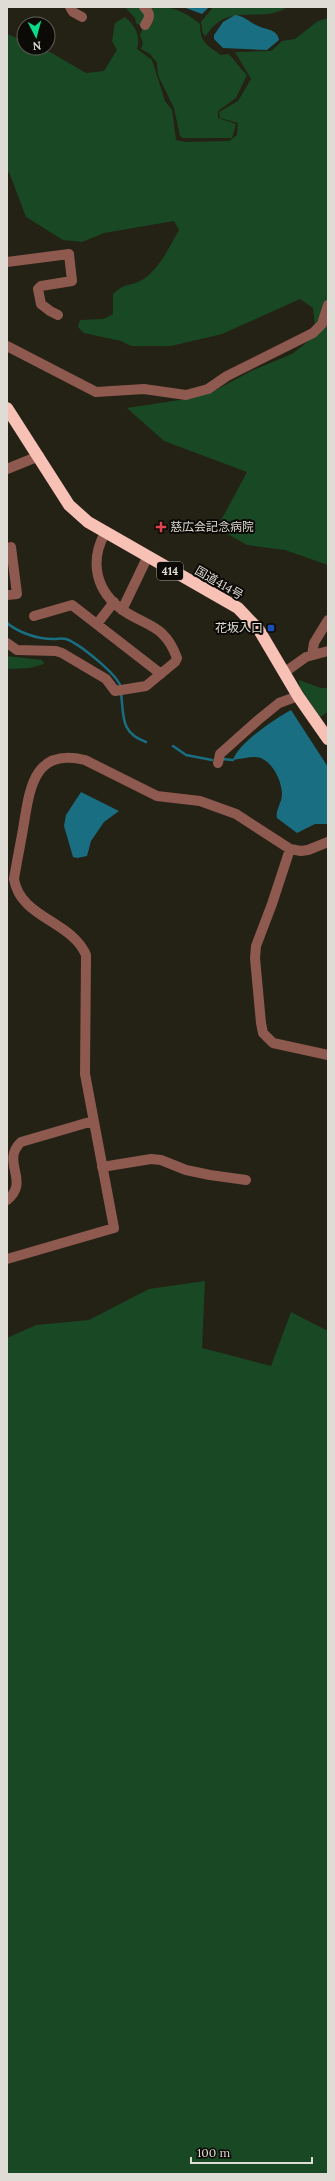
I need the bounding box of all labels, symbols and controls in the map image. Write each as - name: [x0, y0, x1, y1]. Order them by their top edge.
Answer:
- north arrow: [16, 16, 56, 56]
- text: N: [32, 39, 42, 53]
- place label: 慈広会記念病院: [170, 519, 254, 534]
- marker: 慈広会記念病院: [155, 521, 167, 533]
- road number: 414: [157, 562, 183, 580]
- street label: 国道414号: [192, 563, 246, 602]
- place label: 花坂入口: [215, 620, 263, 635]
- marker: 花坂入口: [266, 623, 276, 633]
- scale bar: [191, 2139, 312, 2165]
- text: 100 m: [197, 2145, 230, 2160]

